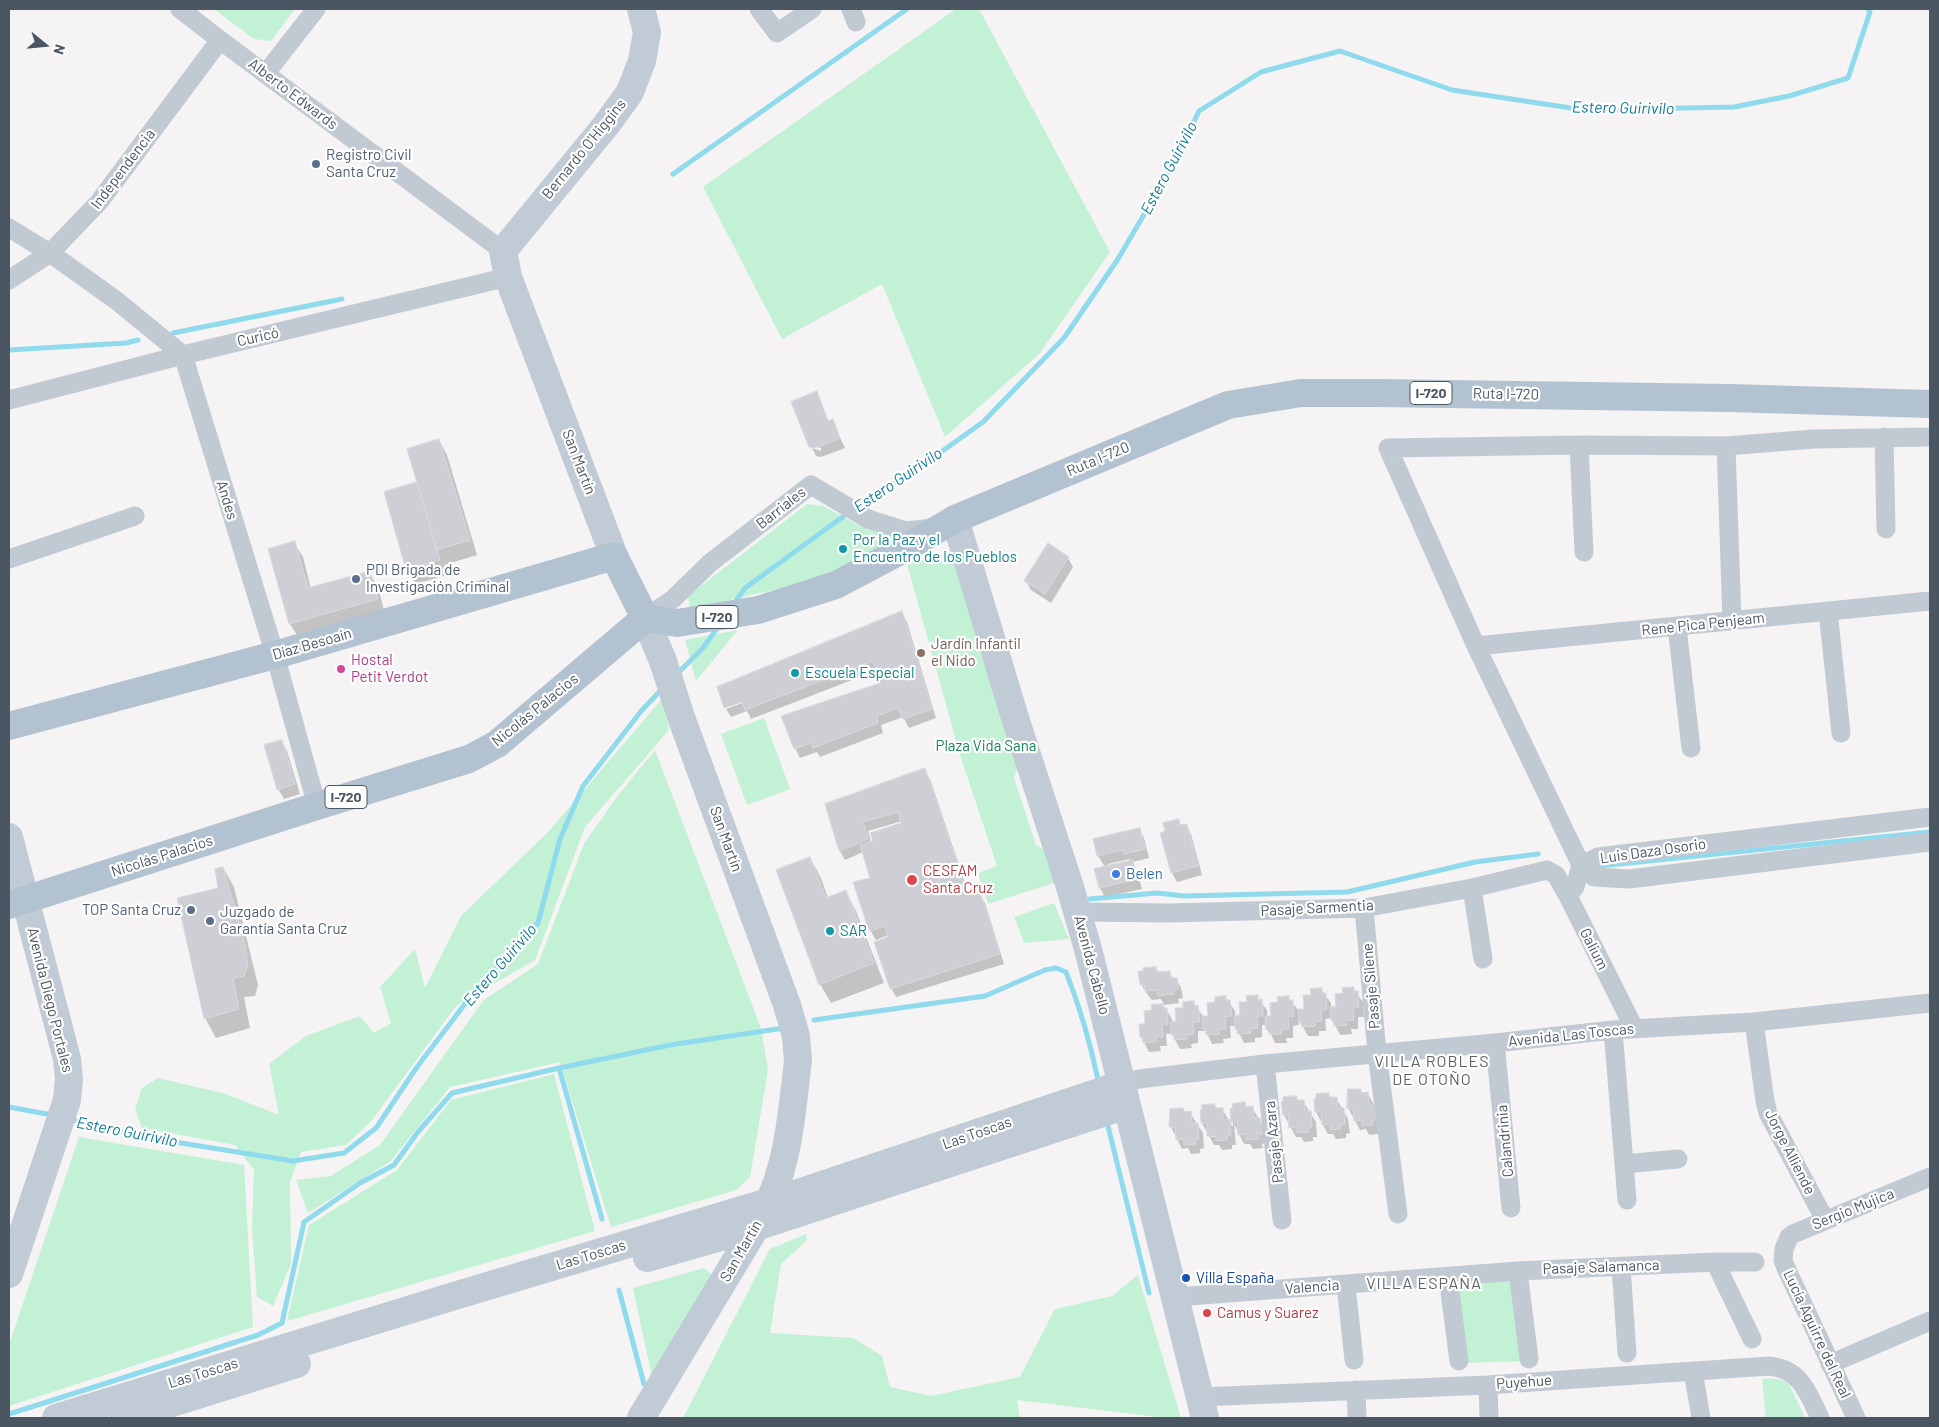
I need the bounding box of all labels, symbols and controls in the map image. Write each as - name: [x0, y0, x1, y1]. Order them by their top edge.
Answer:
- north arrow: [20, 20, 70, 70]
- text: N: [50, 43, 69, 56]
- street label: Alberto Edwards: [245, 55, 341, 133]
- street label: Bernardo O'Higgins: [538, 95, 630, 203]
- water label: Estero Guirivilo: [1572, 98, 1674, 118]
- water label: Estero Guirivilo: [1136, 118, 1202, 218]
- street label: Independencia: [87, 125, 159, 213]
- place label: Registro Civil Santa Cruz: [326, 146, 412, 181]
- marker: Registro Civil Santa Cruz: [310, 158, 322, 170]
- street label: Curicó: [235, 323, 281, 351]
- road number: I-720: [1410, 382, 1452, 404]
- street label: Ruta I-720: [1473, 384, 1539, 404]
- street label: San Martín: [558, 427, 600, 497]
- street label: Ruta I-720: [1064, 438, 1132, 480]
- water label: Estero Guirivilo: [850, 443, 946, 517]
- street label: Andes: [212, 478, 242, 522]
- street label: Barriales: [753, 483, 809, 533]
- place label: Por la Paz y el Encuentro de los Pueblos: [853, 531, 1017, 566]
- marker: Por la Paz y el Encuentro de los Pueblos: [837, 543, 849, 555]
- place label: PDI Brigada de Investigación Criminal: [366, 561, 509, 596]
- marker: PDI Brigada de Investigación Criminal: [350, 573, 362, 585]
- road number: I-720: [696, 606, 738, 628]
- street label: Rene Pica Penjeam: [1641, 609, 1765, 639]
- street label: Díaz Besoaín: [270, 624, 354, 664]
- place label: Jardín Infantil el Nido: [931, 635, 1021, 670]
- marker: Jardín Infantil el Nido: [915, 647, 927, 659]
- place label: Hostal Petit Verdot: [351, 651, 428, 686]
- marker: Hostal Petit Verdot: [335, 663, 347, 675]
- place label: Escuela Especial: [805, 664, 914, 682]
- marker: Escuela Especial: [789, 667, 801, 679]
- street label: Nicolás Palacios: [488, 670, 582, 750]
- park label: Plaza Vida Sana: [936, 737, 1036, 755]
- road number: I-720: [325, 786, 367, 809]
- street label: San Martín: [706, 804, 746, 874]
- street label: Nicolás Palacios: [109, 831, 215, 881]
- street label: Luis Daza Osorio: [1599, 835, 1707, 867]
- place label: CESFAM Santa Cruz: [923, 862, 993, 897]
- place label: Belen: [1126, 865, 1163, 883]
- marker: Belen: [1110, 868, 1122, 880]
- marker: CESFAM Santa Cruz: [905, 873, 919, 887]
- street label: Pasaje Sarmentia: [1260, 896, 1374, 920]
- place label: TOP Santa Cruz: [82, 901, 181, 919]
- place label: Juzgado de Garantía Santa Cruz: [220, 903, 347, 938]
- marker: TOP Santa Cruz: [185, 904, 197, 916]
- street label: Avenida Cabello: [1070, 913, 1114, 1017]
- marker: Juzgado de Garantía Santa Cruz: [204, 915, 216, 927]
- water label: Estero Guirivilo: [459, 920, 541, 1010]
- place label: SAR: [840, 922, 867, 940]
- marker: SAR: [824, 925, 836, 937]
- street label: Galium: [1576, 925, 1612, 973]
- street label: Avenida Diego Portales: [23, 926, 77, 1074]
- street label: Pasaje Silene: [1358, 942, 1384, 1030]
- street label: Avenida Las Toscas: [1507, 1019, 1635, 1051]
- district label: VILLA ROBLES DE OTOÑO: [1373, 1052, 1491, 1090]
- street label: Pasaje Azara: [1261, 1100, 1287, 1184]
- street label: Calandrinia: [1493, 1104, 1517, 1178]
- street label: Jorge Alliende: [1761, 1106, 1819, 1198]
- water label: Estero Guirivilo: [75, 1113, 179, 1151]
- street label: Las Toscas: [940, 1113, 1014, 1153]
- street label: Sergio Mujica: [1809, 1184, 1897, 1234]
- street label: San Martín: [716, 1217, 766, 1285]
- street label: Las Toscas: [554, 1236, 628, 1274]
- street label: Pasaje Salamanca: [1542, 1256, 1660, 1278]
- street label: Lucía Aguirre del Real: [1779, 1267, 1855, 1401]
- place label: Villa España: [1196, 1269, 1274, 1287]
- marker: Villa España: [1180, 1272, 1192, 1284]
- district label: VILLA ESPAÑA: [1365, 1274, 1483, 1294]
- street label: Valencia: [1284, 1276, 1340, 1298]
- place label: Camus y Suarez: [1217, 1304, 1319, 1322]
- marker: Camus y Suarez: [1201, 1307, 1213, 1319]
- street label: Las Toscas: [166, 1354, 240, 1392]
- street label: Puyehue: [1496, 1371, 1552, 1393]

